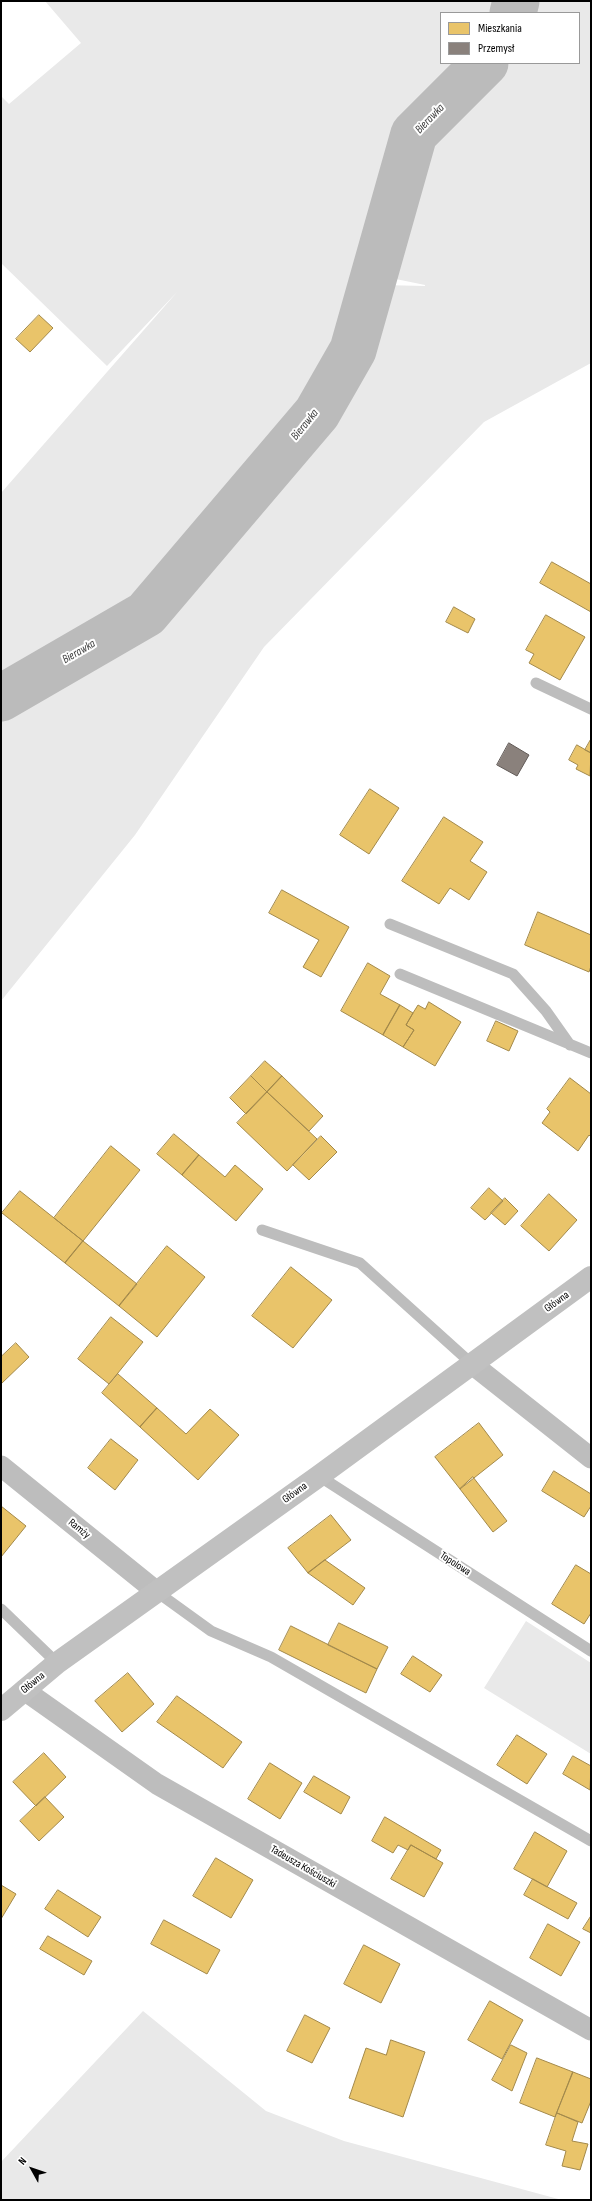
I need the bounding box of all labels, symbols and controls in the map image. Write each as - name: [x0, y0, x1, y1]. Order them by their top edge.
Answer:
- legend: [440, 12, 580, 64]
- text: Mieszkania: [478, 21, 522, 36]
- text: Przemysł: [478, 41, 514, 56]
- water label: Bierawka: [412, 101, 448, 137]
- water label: Bierawka: [288, 406, 322, 444]
- water label: Bierawka: [60, 637, 98, 667]
- street label: Główna: [542, 1289, 572, 1315]
- street label: Główna: [280, 1480, 310, 1506]
- street label: Ramży: [65, 1516, 93, 1542]
- street label: Topolowa: [437, 1549, 473, 1579]
- street label: Główna: [18, 1669, 48, 1697]
- street label: Tadeusza Kościuszki: [268, 1843, 338, 1891]
- north arrow: [12, 2149, 52, 2189]
- text: N: [16, 2155, 29, 2167]

